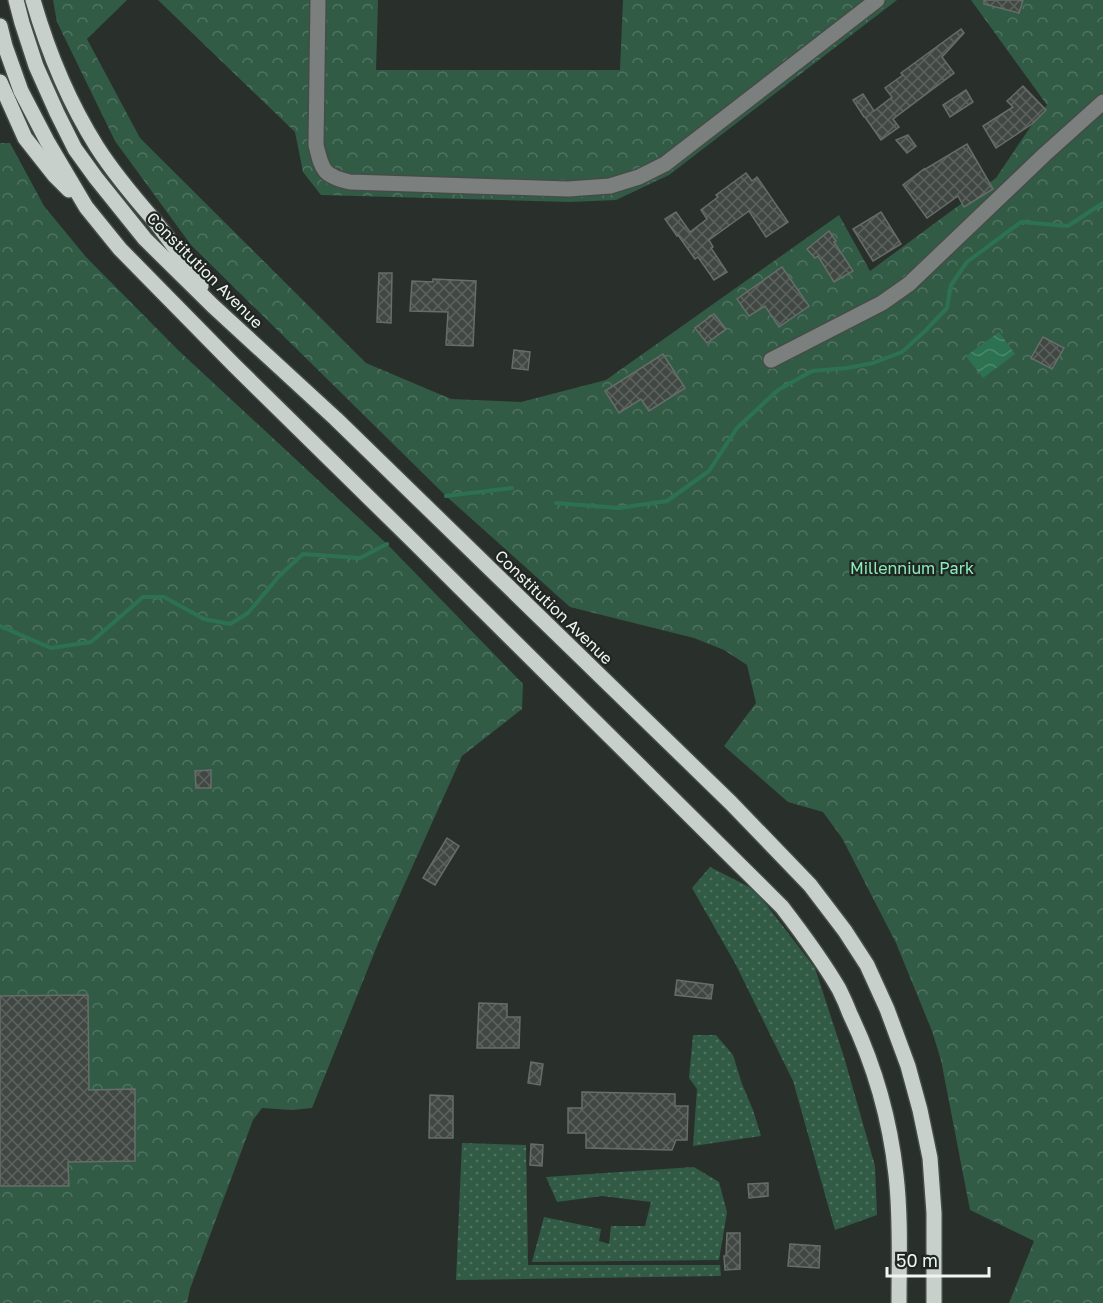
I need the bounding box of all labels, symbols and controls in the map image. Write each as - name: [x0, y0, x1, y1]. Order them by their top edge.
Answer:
- street label: Constitution Avenue: [143, 208, 267, 332]
- street label: Constitution Avenue: [491, 546, 617, 668]
- park label: Millennium Park: [850, 558, 974, 578]
- scale bar: [887, 1240, 989, 1278]
- text: 50 m: [896, 1249, 938, 1271]

